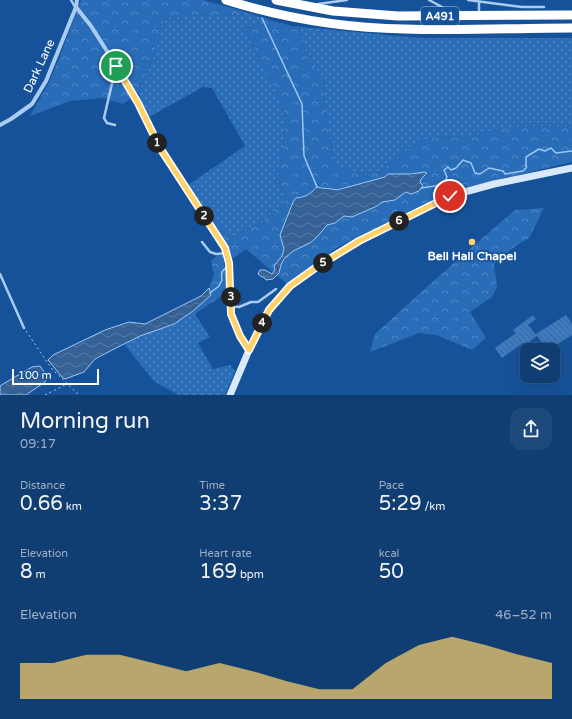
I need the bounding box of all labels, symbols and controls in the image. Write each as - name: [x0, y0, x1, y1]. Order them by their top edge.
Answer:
- road number: A491: [421, 7, 459, 25]
- street label: Dark Lane: [20, 37, 58, 95]
- pin: [99, 49, 133, 83]
- icon: arrive: [105, 55, 127, 77]
- pin: 1: [147, 133, 167, 153]
- text: 1: [154, 136, 160, 149]
- pin: [433, 179, 467, 213]
- icon: check: [439, 185, 461, 207]
- pin: 2: [194, 206, 214, 226]
- text: 2: [201, 209, 207, 222]
- pin: 6: [389, 211, 409, 231]
- text: 6: [396, 214, 402, 227]
- marker: Bell Hall Chapel: [467, 237, 477, 247]
- place label: Bell Hall Chapel: [428, 249, 516, 264]
- pin: 5: [313, 253, 333, 273]
- text: 5: [320, 256, 326, 269]
- pin: 3: [221, 287, 241, 307]
- text: 3: [228, 290, 234, 303]
- pin: 4: [252, 313, 272, 333]
- text: 4: [259, 316, 265, 329]
- map controls: [520, 343, 560, 383]
- button: layers: [520, 343, 560, 383]
- scale bar: [12, 367, 99, 386]
- text: 100 m: [18, 369, 52, 382]
- text: Morning run: [20, 408, 150, 434]
- button: share: [510, 408, 552, 450]
- text: 09:17: [20, 436, 56, 452]
- text: Distance: [20, 479, 65, 492]
- text: Time: [199, 479, 225, 492]
- text: Pace: [379, 479, 404, 492]
- text: 0.66: [20, 492, 63, 516]
- text: 3:37: [199, 492, 242, 516]
- text: 5:29: [379, 492, 422, 516]
- text: km: [63, 500, 82, 513]
- text: /km: [422, 500, 445, 513]
- text: Elevation: [20, 547, 68, 560]
- text: Heart rate: [199, 547, 252, 560]
- text: kcal: [379, 547, 399, 560]
- text: 8: [20, 560, 33, 584]
- text: 169: [199, 560, 237, 584]
- text: 50: [379, 560, 404, 584]
- text: m: [33, 568, 46, 581]
- text: bpm: [237, 568, 264, 581]
- text: Elevation: [20, 607, 77, 623]
- text: 46–52 m: [495, 607, 552, 623]

